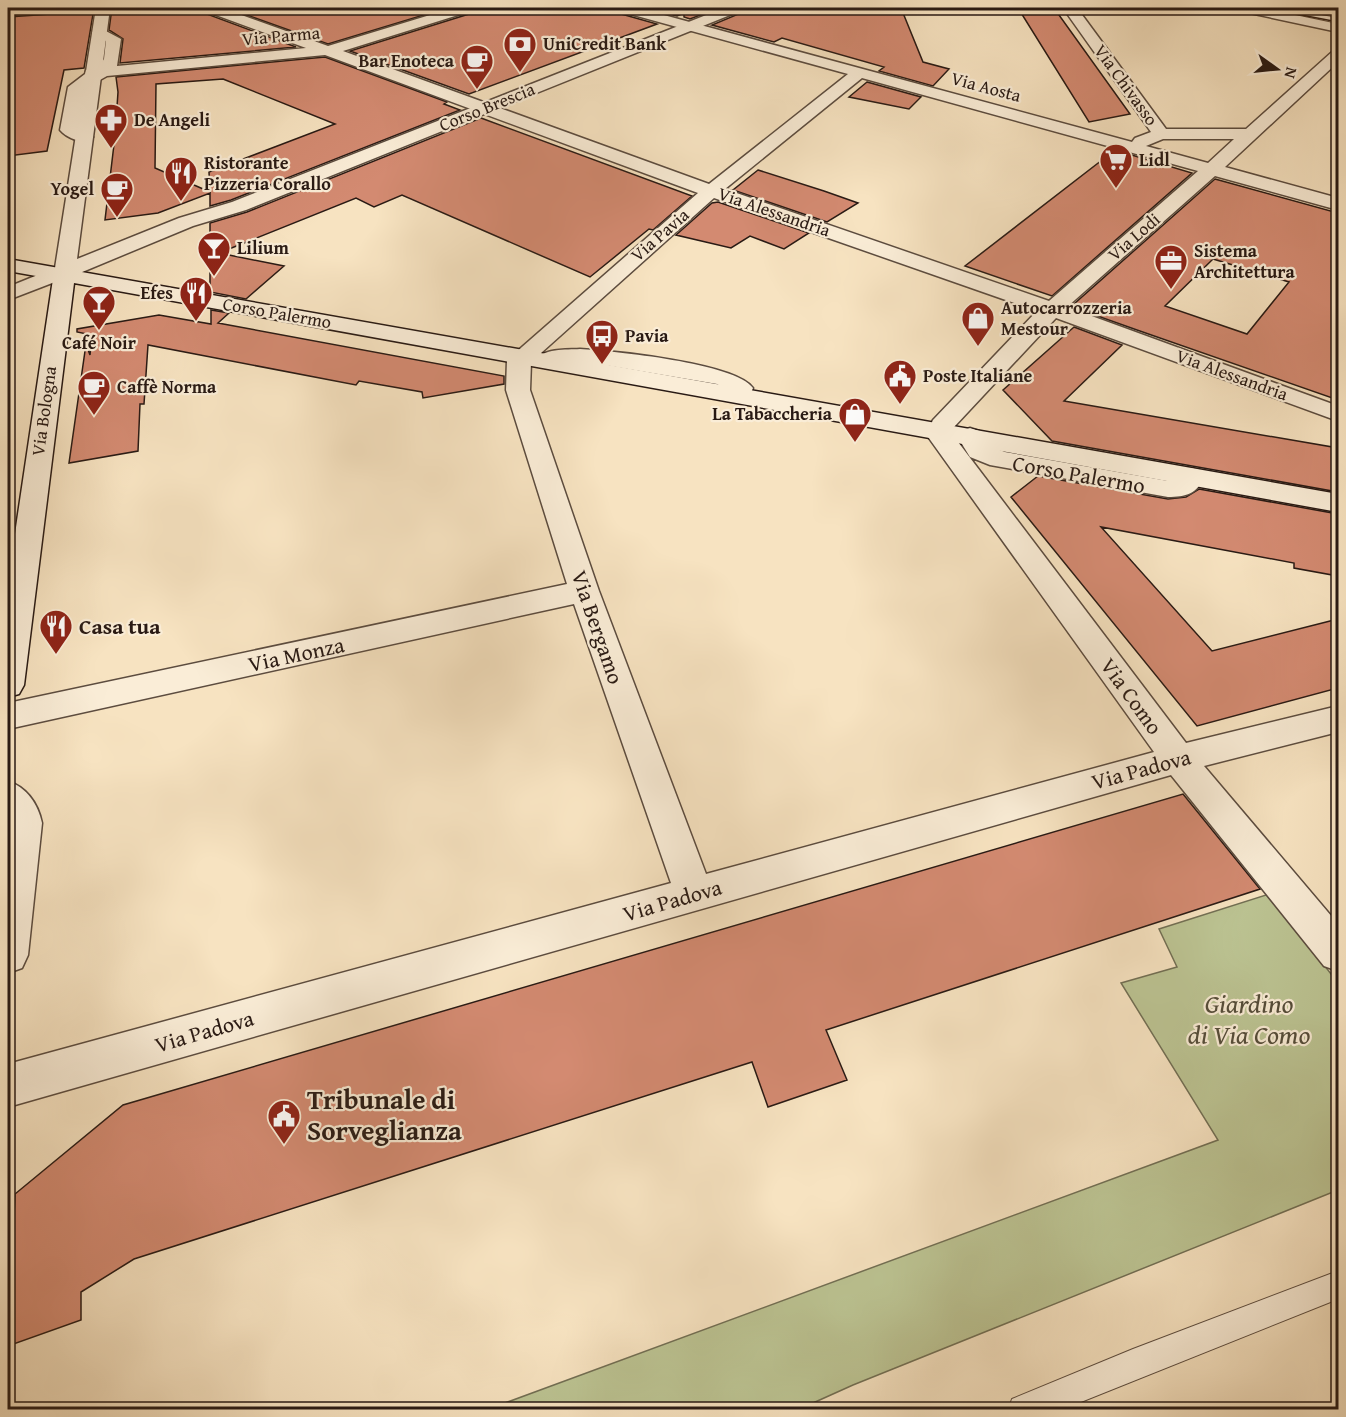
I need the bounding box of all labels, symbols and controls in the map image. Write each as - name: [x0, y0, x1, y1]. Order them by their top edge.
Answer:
- street label: Via Parma: [241, 19, 322, 52]
- bank icon: UniCredit Bank: [502, 26, 538, 73]
- place label: UniCredit Bank: [543, 30, 667, 57]
- street label: Via Chivasso: [1088, 38, 1165, 131]
- north arrow: [1247, 39, 1307, 99]
- cafe icon: Bar Enoteca: [459, 43, 495, 90]
- place label: Bar Enoteca: [358, 47, 455, 74]
- street label: Via Aosta: [948, 64, 1025, 109]
- text: N: [1278, 65, 1304, 81]
- street label: Corso Brescia: [435, 75, 539, 138]
- pharmacy icon: De Angeli: [93, 102, 129, 149]
- place label: De Angeli: [134, 106, 211, 133]
- supermarket icon: Lidl: [1098, 142, 1134, 189]
- place label: Lidl: [1139, 146, 1170, 173]
- place label: Ristorante Pizzeria Corallo: [204, 149, 331, 197]
- restaurant icon: Ristorante Pizzeria Corallo: [163, 155, 199, 202]
- cafe icon: Yogel: [99, 171, 135, 218]
- place label: Yogel: [50, 175, 94, 202]
- street label: Via Alessandria: [714, 180, 834, 244]
- street label: Via Pavia: [624, 201, 695, 268]
- street label: Via Lodi: [1101, 206, 1166, 267]
- bar icon: Lilium: [196, 230, 232, 277]
- place label: Lilium: [237, 234, 289, 261]
- place label: Sistema Architettura: [1194, 237, 1295, 285]
- office icon: Sistema Architettura: [1153, 243, 1189, 290]
- restaurant icon: Efes: [178, 275, 214, 322]
- place label: Efes: [141, 279, 173, 306]
- bar icon: Café Noir: [81, 284, 117, 331]
- street label: Corso Palermo: [221, 290, 333, 335]
- place label: Autocarrozzeria Mestour: [1001, 294, 1132, 342]
- shop icon: Autocarrozzeria Mestour: [960, 300, 996, 347]
- bus stop icon: Pavia: [584, 318, 620, 365]
- place label: Pavia: [625, 322, 669, 349]
- place label: Café Noir: [62, 329, 137, 356]
- street label: Via Alessandria: [1172, 342, 1292, 407]
- public building icon: Poste Italiane: [882, 358, 918, 405]
- place label: Poste Italiane: [923, 362, 1033, 389]
- street label: Via Bologna: [24, 364, 63, 458]
- cafe icon: Caffè Norma: [76, 369, 112, 416]
- place label: Caffè Norma: [117, 373, 217, 400]
- shop icon: La Tabaccheria: [837, 396, 873, 443]
- place label: La Tabaccheria: [712, 400, 833, 427]
- street label: Corso Palermo: [1010, 447, 1148, 501]
- street label: Via Bergamo: [564, 566, 632, 688]
- restaurant icon: Casa tua: [38, 608, 74, 655]
- place label: Casa tua: [79, 610, 161, 642]
- street label: Via Monza: [245, 628, 348, 680]
- street label: Via Como: [1093, 651, 1171, 741]
- street label: Via Padova: [1088, 740, 1195, 798]
- street label: Via Padova: [619, 870, 726, 929]
- park label: Giardino di Via Como: [1188, 983, 1310, 1054]
- street label: Via Padova: [151, 1001, 258, 1060]
- place label: Tribunale di Sorveglianza: [307, 1079, 462, 1150]
- public building icon: Tribunale di Sorveglianza: [266, 1098, 302, 1145]

